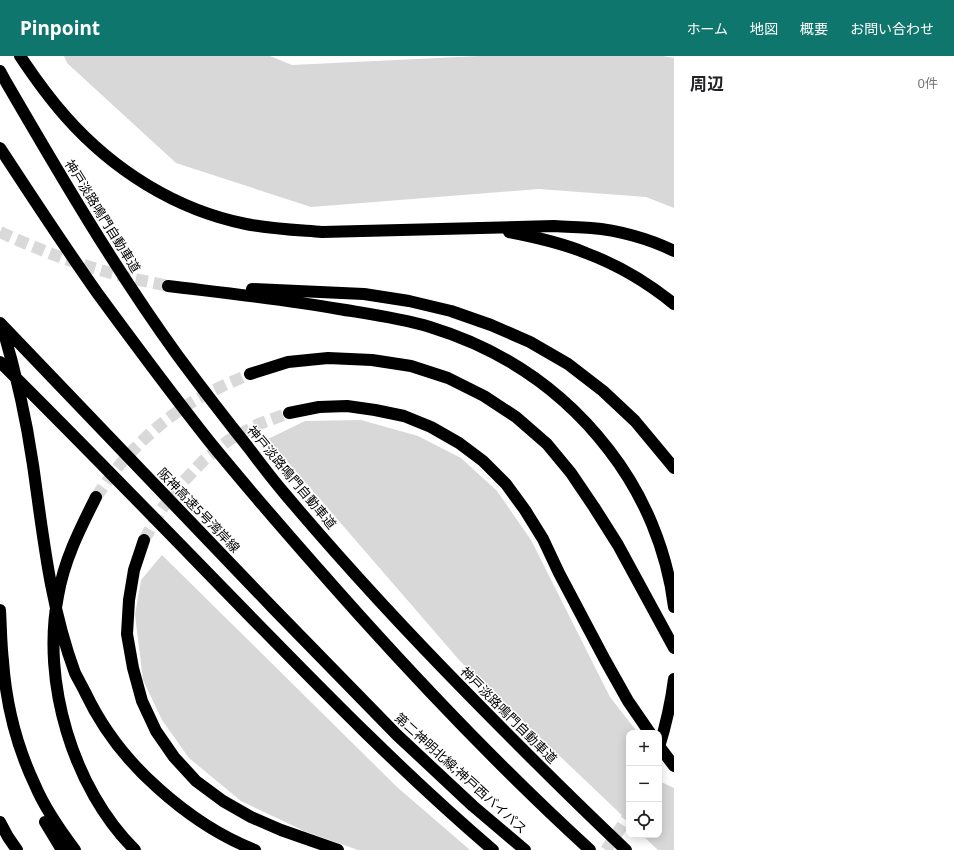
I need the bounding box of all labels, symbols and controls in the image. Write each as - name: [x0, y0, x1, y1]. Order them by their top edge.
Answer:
- text: Pinpoint: [20, 15, 100, 41]
- text: ホーム: [686, 19, 728, 38]
- text: 地図: [750, 19, 778, 38]
- text: 概要: [800, 19, 828, 38]
- text: お問い合わせ: [850, 19, 934, 38]
- text: 周辺: [690, 72, 724, 95]
- text: 0件: [918, 74, 938, 92]
- street label: 神戸淡路鳴門自動車道: [61, 156, 145, 276]
- street label: 神戸淡路鳴門自動車道: [243, 421, 341, 533]
- street label: 阪神高速5号湾岸線: [154, 464, 244, 556]
- street label: 神戸淡路鳴門自動車道: [457, 663, 561, 767]
- street label: 第二神明北線;神戸西バイパス: [391, 709, 531, 837]
- map controls: [626, 730, 662, 838]
- button: +: [626, 730, 662, 766]
- button: −: [626, 766, 662, 802]
- button: locate: [626, 802, 662, 838]

